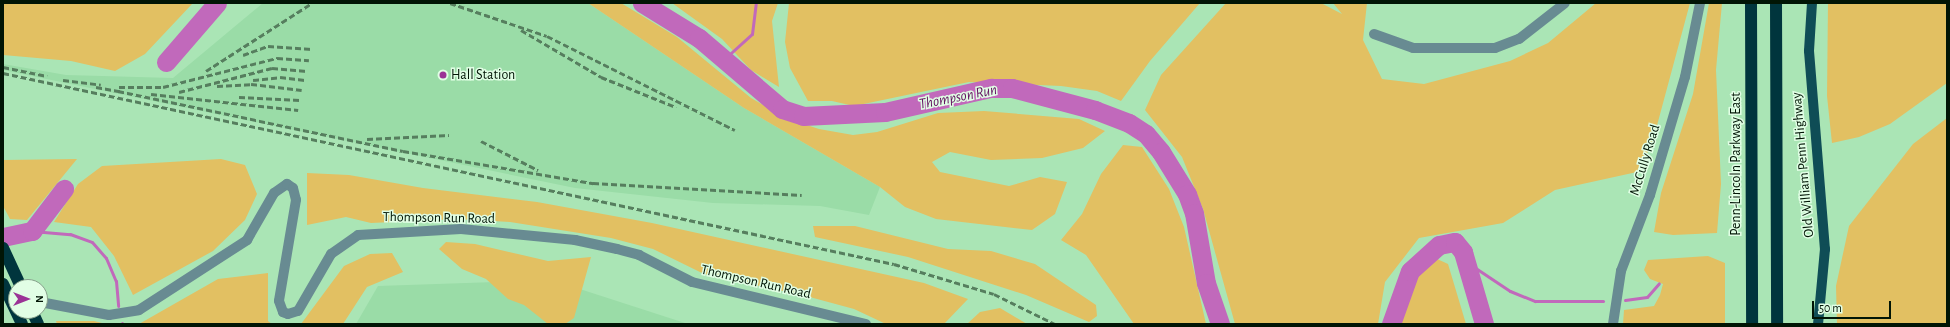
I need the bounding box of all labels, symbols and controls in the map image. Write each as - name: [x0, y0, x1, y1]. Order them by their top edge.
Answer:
- place label: Hall Station: [451, 67, 515, 83]
- marker: Hall Station: [438, 70, 448, 80]
- water label: Thompson Run: [917, 81, 999, 113]
- street label: Penn-Lincoln Parkway East: [1728, 92, 1744, 236]
- street label: Old William Penn Highway: [1788, 92, 1818, 238]
- street label: McCully Road: [1626, 122, 1664, 198]
- street label: Thompson Run Road: [383, 209, 495, 227]
- street label: Thompson Run Road: [699, 261, 813, 303]
- north arrow: [8, 279, 48, 319]
- scale bar: [1814, 293, 1893, 319]
- text: N: [34, 295, 45, 303]
- text: 50 m: [1819, 302, 1842, 314]

